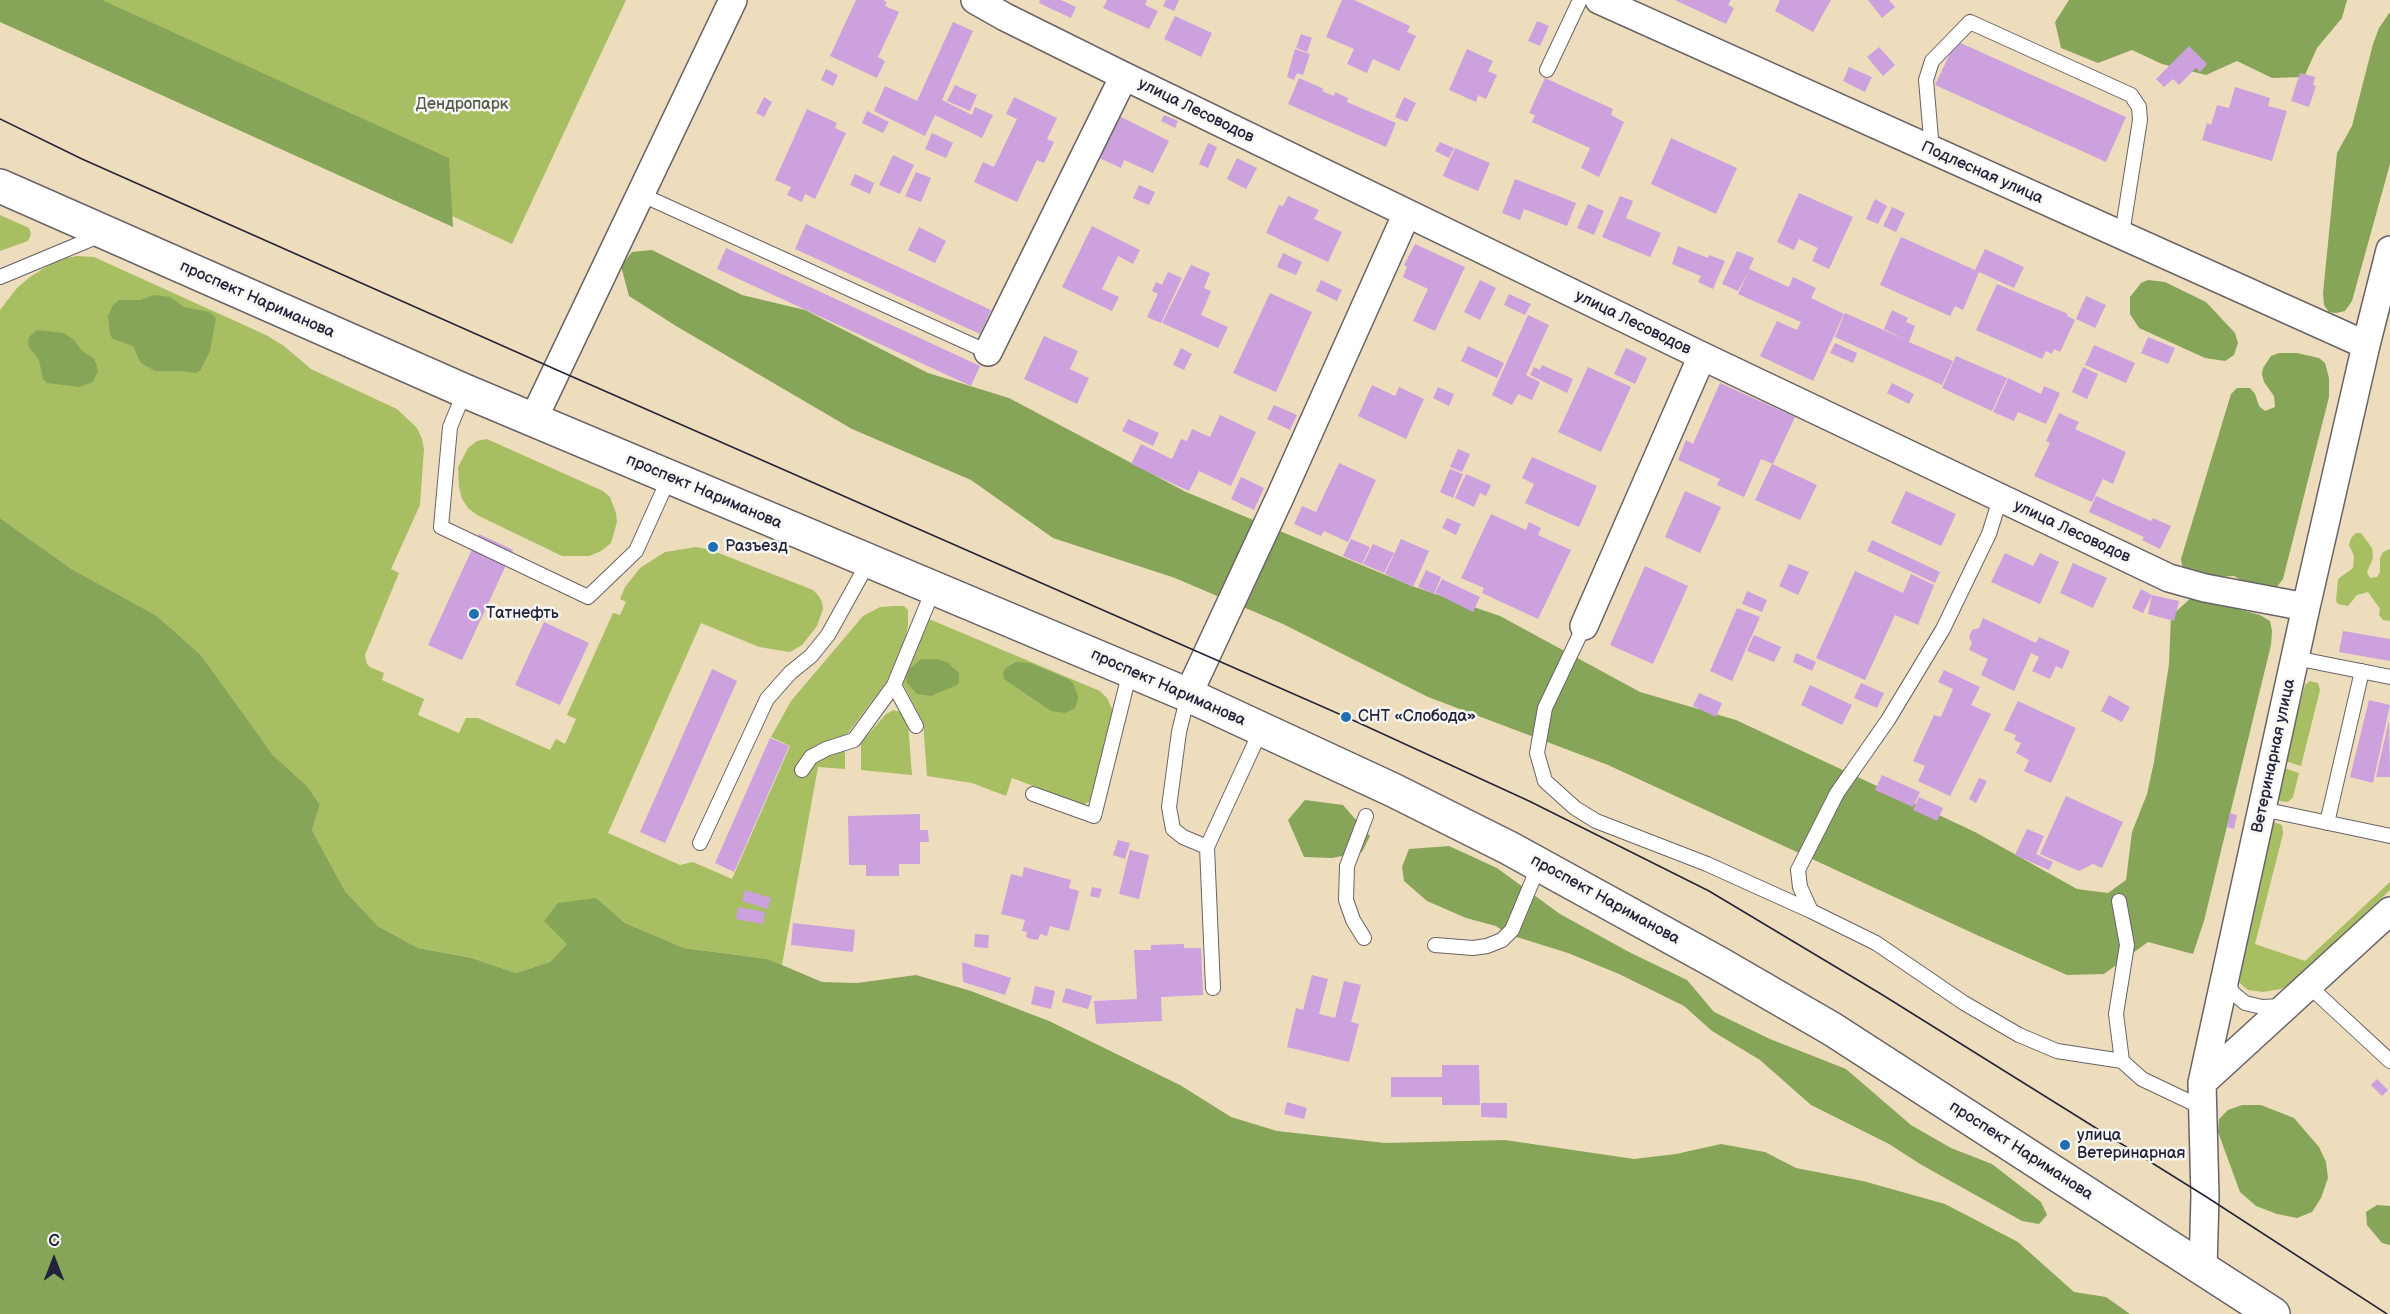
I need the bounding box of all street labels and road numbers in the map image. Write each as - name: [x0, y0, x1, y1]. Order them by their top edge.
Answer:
- street label: улица Лесоводов: [1135, 75, 1257, 147]
- street label: Подлесная улица: [1918, 137, 2046, 209]
- street label: проспект Нариманова: [177, 257, 337, 343]
- street label: улица Лесоводов: [1572, 287, 1694, 359]
- street label: проспект Нариманова: [623, 450, 785, 534]
- street label: улица Лесоводов: [2011, 497, 2133, 567]
- street label: проспект Нариманова: [1088, 645, 1248, 731]
- street label: Ветеринарная улица: [2248, 677, 2300, 835]
- street label: проспект Нариманова: [1527, 851, 1683, 949]
- street label: проспект Нариманова: [1946, 1097, 2096, 1205]

